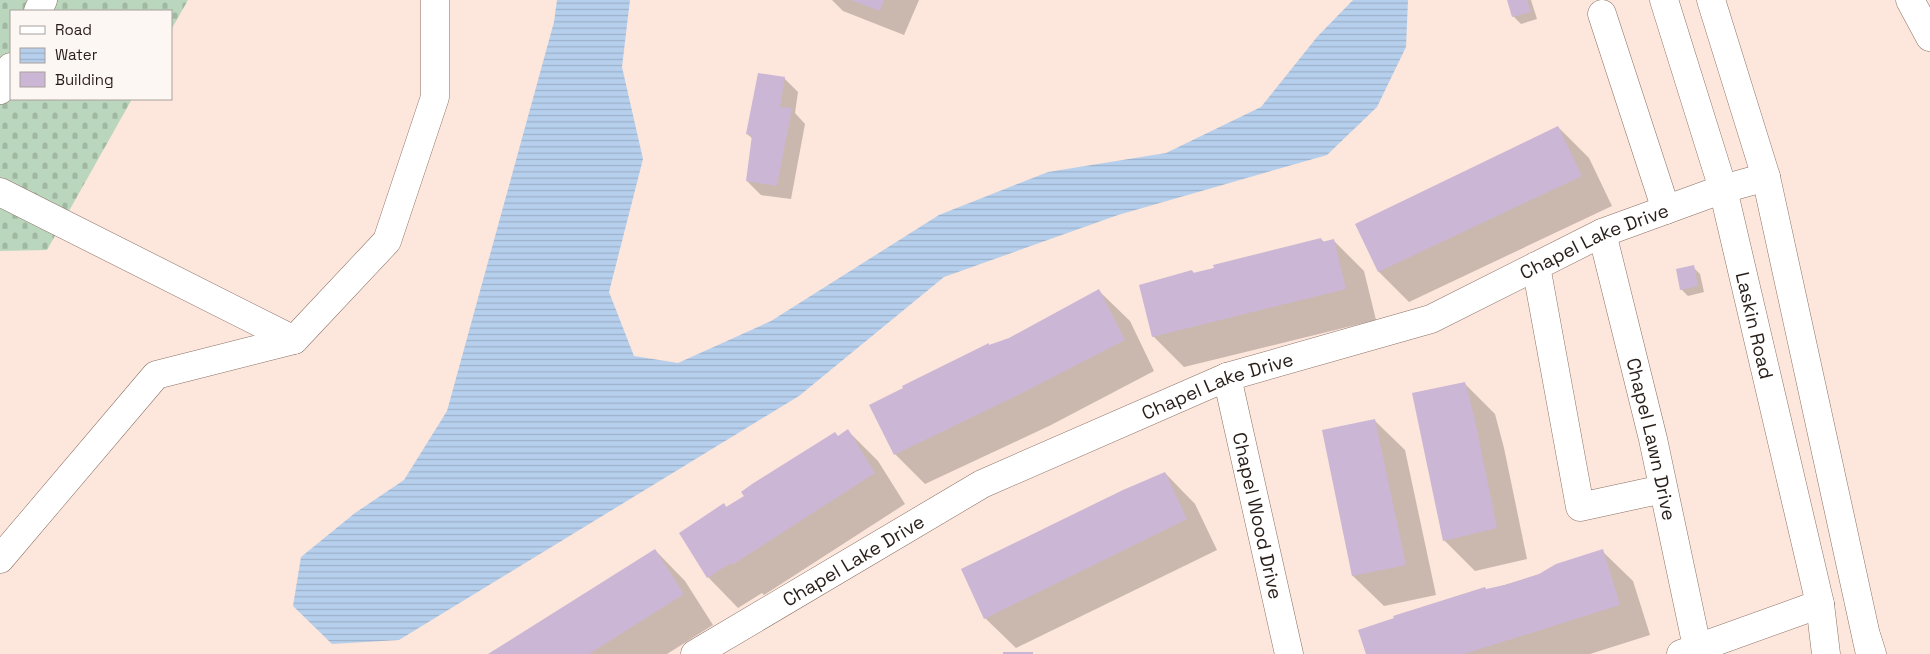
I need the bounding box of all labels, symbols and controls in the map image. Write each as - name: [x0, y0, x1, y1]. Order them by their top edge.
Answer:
- legend: [10, 10, 172, 100]
- text: Road: [55, 20, 92, 39]
- text: Water: [55, 45, 98, 64]
- text: Building: [55, 70, 114, 89]
- street label: Chapel Lake Drive: [1515, 197, 1672, 285]
- street label: Laskin Road: [1730, 269, 1779, 381]
- street label: Chapel Lake Drive: [1137, 346, 1296, 425]
- street label: Chapel Lawn Drive: [1621, 355, 1682, 523]
- street label: Chapel Wood Drive: [1227, 430, 1289, 601]
- street label: Chapel Lake Drive: [778, 509, 929, 612]

